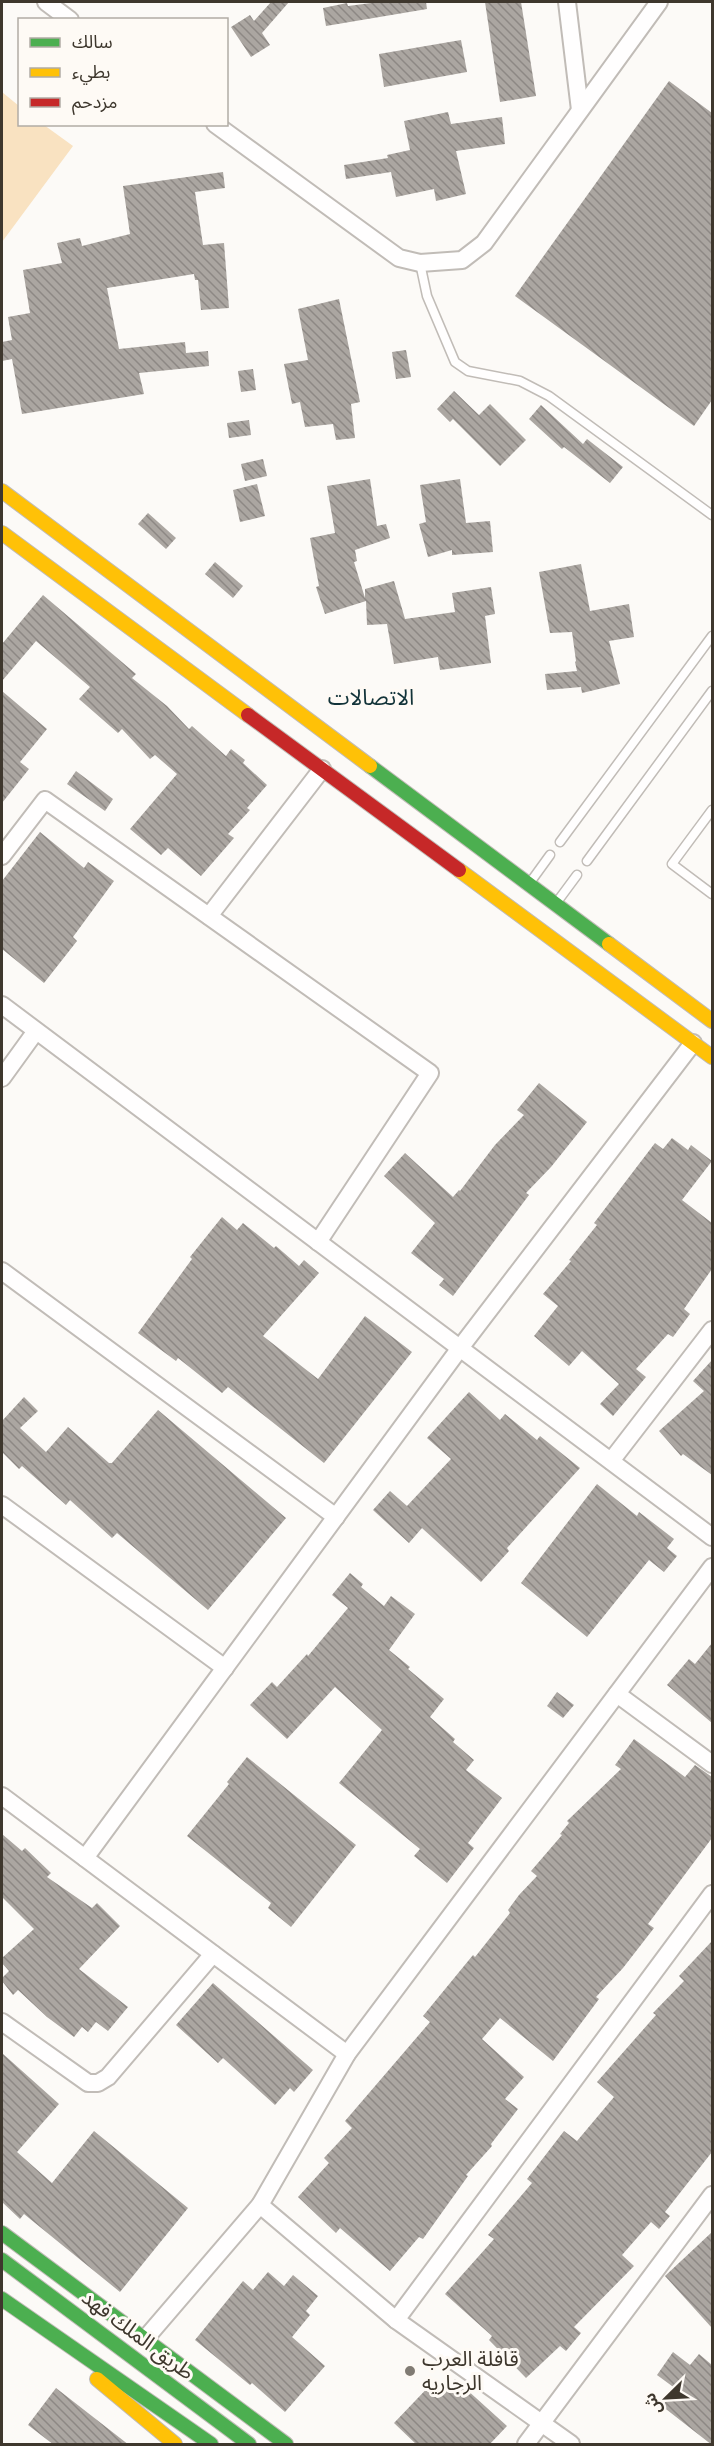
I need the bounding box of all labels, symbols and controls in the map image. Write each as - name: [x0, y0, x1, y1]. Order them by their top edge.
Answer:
- legend: [18, 18, 228, 126]
- text: سالك: [72, 31, 113, 53]
- text: بطيء: [72, 61, 110, 85]
- text: مزدحم: [72, 91, 117, 115]
- district label: الاتصالات: [328, 684, 414, 711]
- street label: طريق الملك فهد: [77, 2284, 199, 2386]
- place label: قافلة العرب الرجاريه: [422, 2346, 519, 2396]
- marker: قافلة العرب الرجاريه: [403, 2364, 417, 2378]
- north arrow: [636, 2368, 696, 2428]
- text: ش: [640, 2390, 667, 2418]

